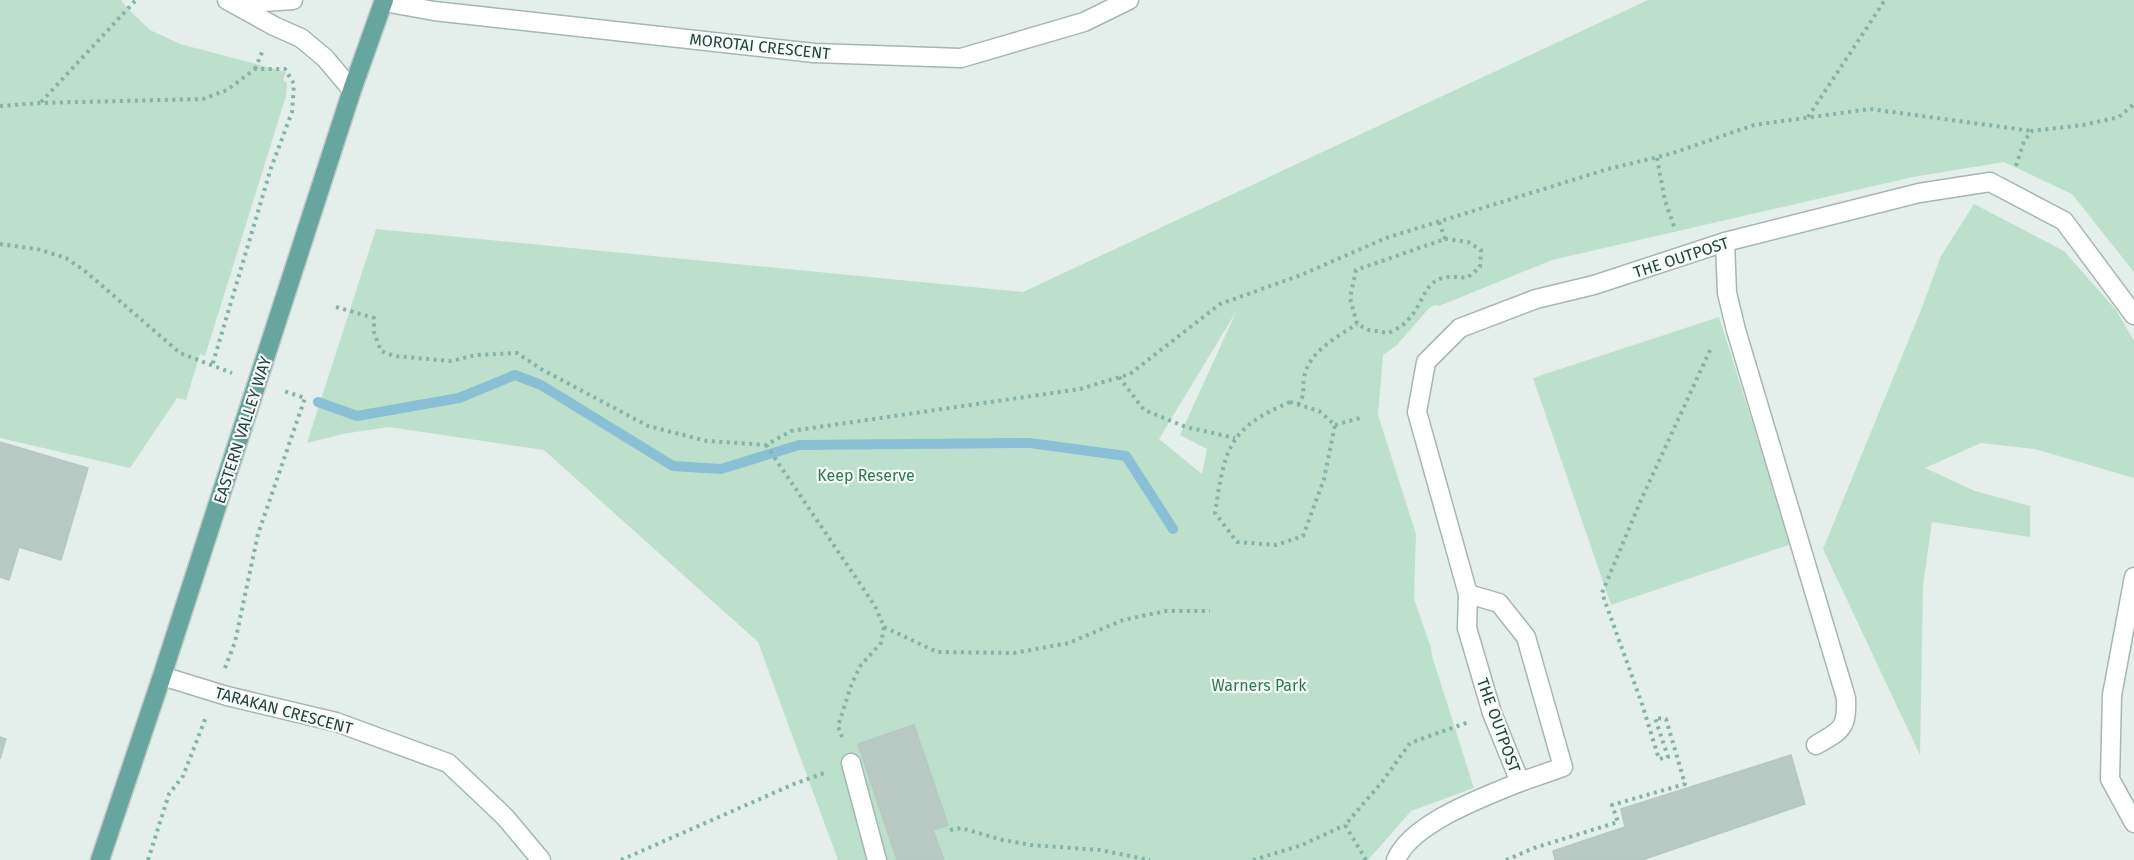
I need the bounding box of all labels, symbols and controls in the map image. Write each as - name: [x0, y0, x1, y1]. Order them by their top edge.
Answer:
- street label: MOROTAI CRESCENT: [689, 30, 832, 63]
- street label: THE OUTPOST: [1631, 233, 1732, 282]
- street label: EASTERN VALLEY WAY: [210, 354, 275, 506]
- park label: Keep Reserve: [817, 466, 915, 485]
- street label: THE OUTPOST: [1473, 675, 1525, 776]
- park label: Warners Park: [1212, 676, 1307, 695]
- street label: TARAKAN CRESCENT: [213, 683, 355, 738]

